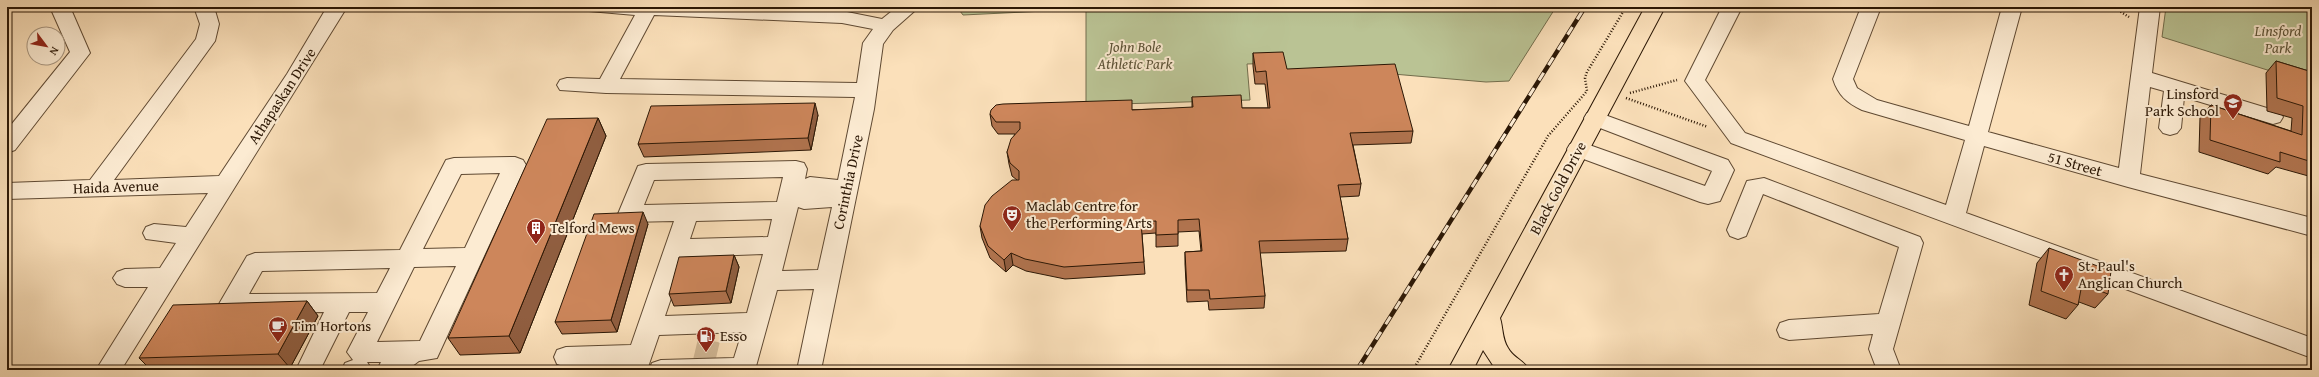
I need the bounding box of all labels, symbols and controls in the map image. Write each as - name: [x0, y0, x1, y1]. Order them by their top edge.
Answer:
- park label: Linsford Park: [2253, 20, 2302, 58]
- north arrow: [26, 26, 66, 66]
- park label: John Bole Athletic Park: [1097, 36, 1173, 74]
- street label: Athapaskan Drive: [243, 43, 321, 148]
- text: N: [45, 44, 63, 59]
- place label: Linsford Park School: [2145, 83, 2219, 121]
- school or university icon: Linsford Park School: [2222, 92, 2244, 120]
- street label: Corinthia Drive: [827, 132, 868, 231]
- street label: Black Gold Drive: [1524, 137, 1591, 238]
- street label: 51 Street: [2045, 146, 2105, 181]
- street label: Haida Avenue: [73, 175, 159, 198]
- place label: Maclab Centre for the Performing Arts: [1026, 195, 1152, 233]
- theatre icon: Maclab Centre for the Performing Arts: [1001, 204, 1023, 232]
- building icon: Telford Mews: [525, 217, 547, 245]
- place label: Telford Mews: [550, 217, 635, 238]
- place label: St. Paul's Anglican Church: [2078, 255, 2183, 293]
- church icon: St. Paul's Anglican Church: [2053, 264, 2075, 292]
- cafe icon: Tim Hortons: [267, 315, 289, 343]
- place label: Tim Hortons: [292, 315, 371, 336]
- fuel station icon: Esso: [695, 325, 717, 353]
- place label: Esso: [720, 325, 747, 346]

